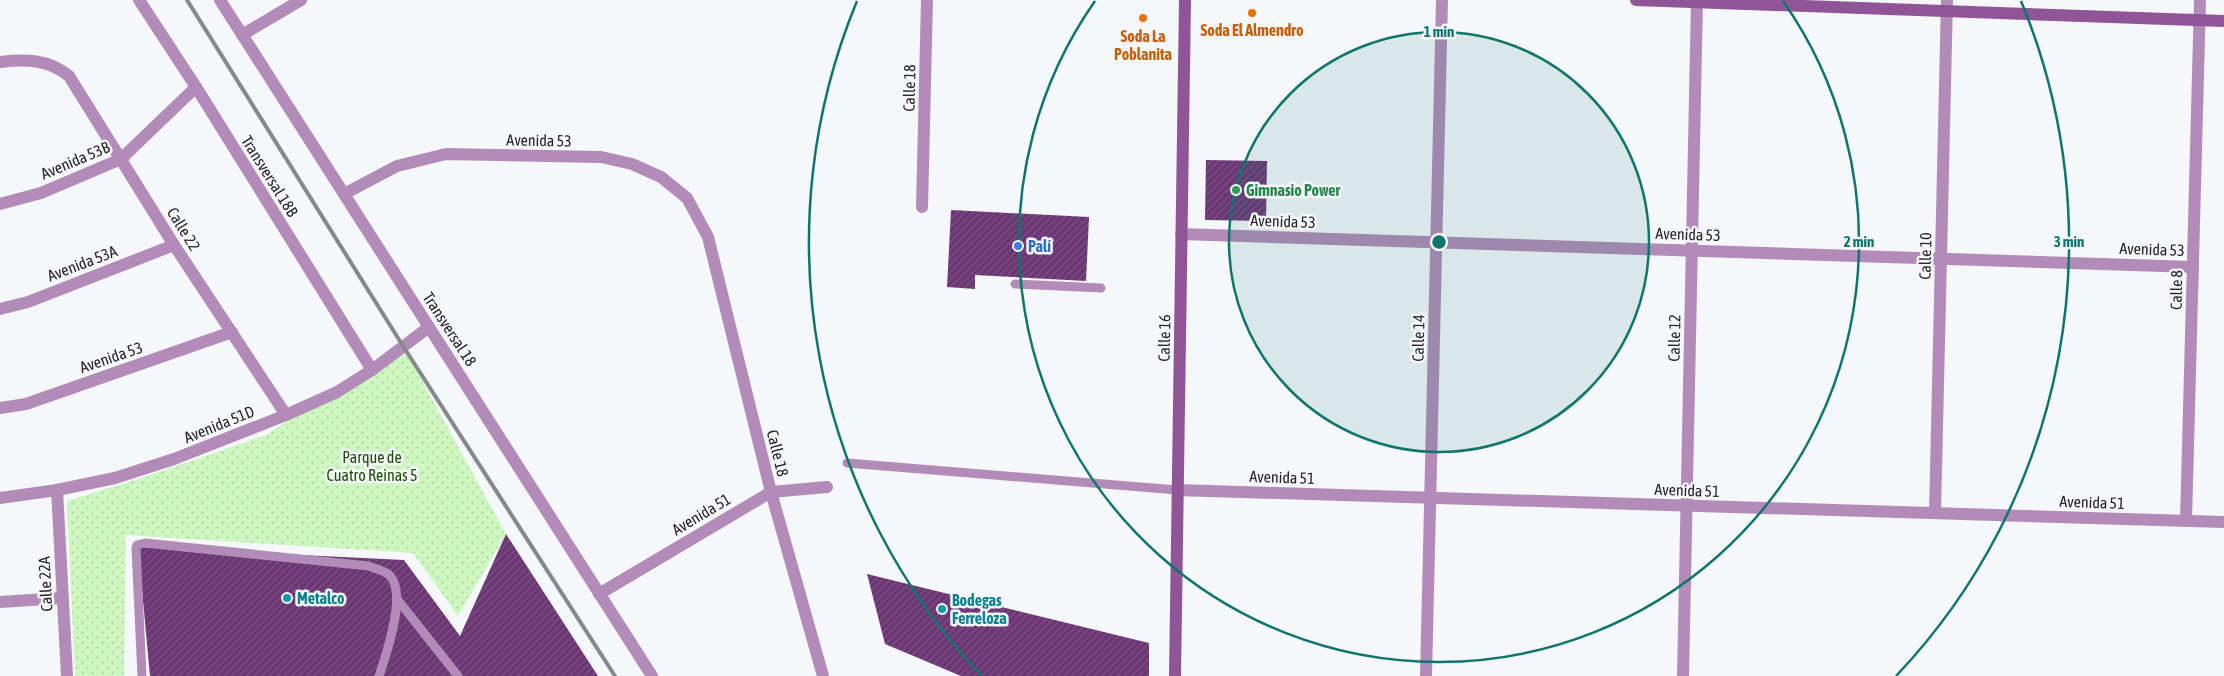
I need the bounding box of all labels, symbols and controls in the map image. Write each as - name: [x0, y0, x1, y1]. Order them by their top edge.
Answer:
- marker: Soda El Almendro: [1246, 7, 1258, 19]
- marker: Soda La Poblanita: [1137, 12, 1149, 24]
- place label: Soda El Almendro: [1200, 21, 1304, 39]
- text: 1 min: [1424, 23, 1454, 40]
- place label: Soda La Poblanita: [1114, 27, 1172, 63]
- street label: Calle 18: [900, 64, 918, 112]
- street label: Avenida 53: [506, 130, 572, 150]
- street label: Transversal 18B: [238, 132, 302, 220]
- street label: Avenida 53B: [38, 137, 112, 183]
- place label: Gimnasio Power: [1246, 181, 1341, 199]
- marker: Gimnasio Power: [1230, 184, 1242, 196]
- street label: Calle 22: [164, 204, 204, 254]
- street label: Avenida 53: [1250, 211, 1316, 231]
- street label: Avenida 53: [1655, 224, 1721, 244]
- street label: Calle 10: [1916, 232, 1934, 280]
- centre of rings: [1430, 233, 1448, 251]
- text: 2 min: [1844, 233, 1874, 250]
- text: 3 min: [2054, 233, 2084, 250]
- place label: Palí: [1028, 237, 1051, 255]
- street label: Avenida 53: [2119, 239, 2185, 259]
- marker: Palí: [1012, 240, 1024, 252]
- street label: Avenida 53A: [45, 241, 119, 284]
- street label: Calle 8: [2167, 270, 2185, 310]
- street label: Transversal 18: [419, 289, 481, 369]
- street label: Calle 16: [1155, 314, 1173, 362]
- street label: Calle 14: [1409, 314, 1427, 362]
- street label: Calle 12: [1665, 314, 1683, 362]
- street label: Avenida 53: [77, 338, 145, 376]
- street label: Avenida 51D: [181, 402, 257, 446]
- street label: Calle 18: [764, 428, 792, 478]
- park label: Parque de Cuatro Reinas 5: [327, 448, 417, 484]
- street label: Avenida 51: [1249, 467, 1315, 487]
- street label: Avenida 51: [1654, 480, 1720, 500]
- street label: Avenida 51: [668, 489, 734, 539]
- street label: Avenida 51: [2059, 492, 2125, 512]
- street label: Calle 22A: [35, 556, 55, 612]
- place label: Metalco: [297, 589, 345, 607]
- place label: Bodegas Ferreloza: [952, 591, 1007, 627]
- marker: Metalco: [281, 592, 293, 604]
- marker: Bodegas Ferreloza: [936, 603, 948, 615]

